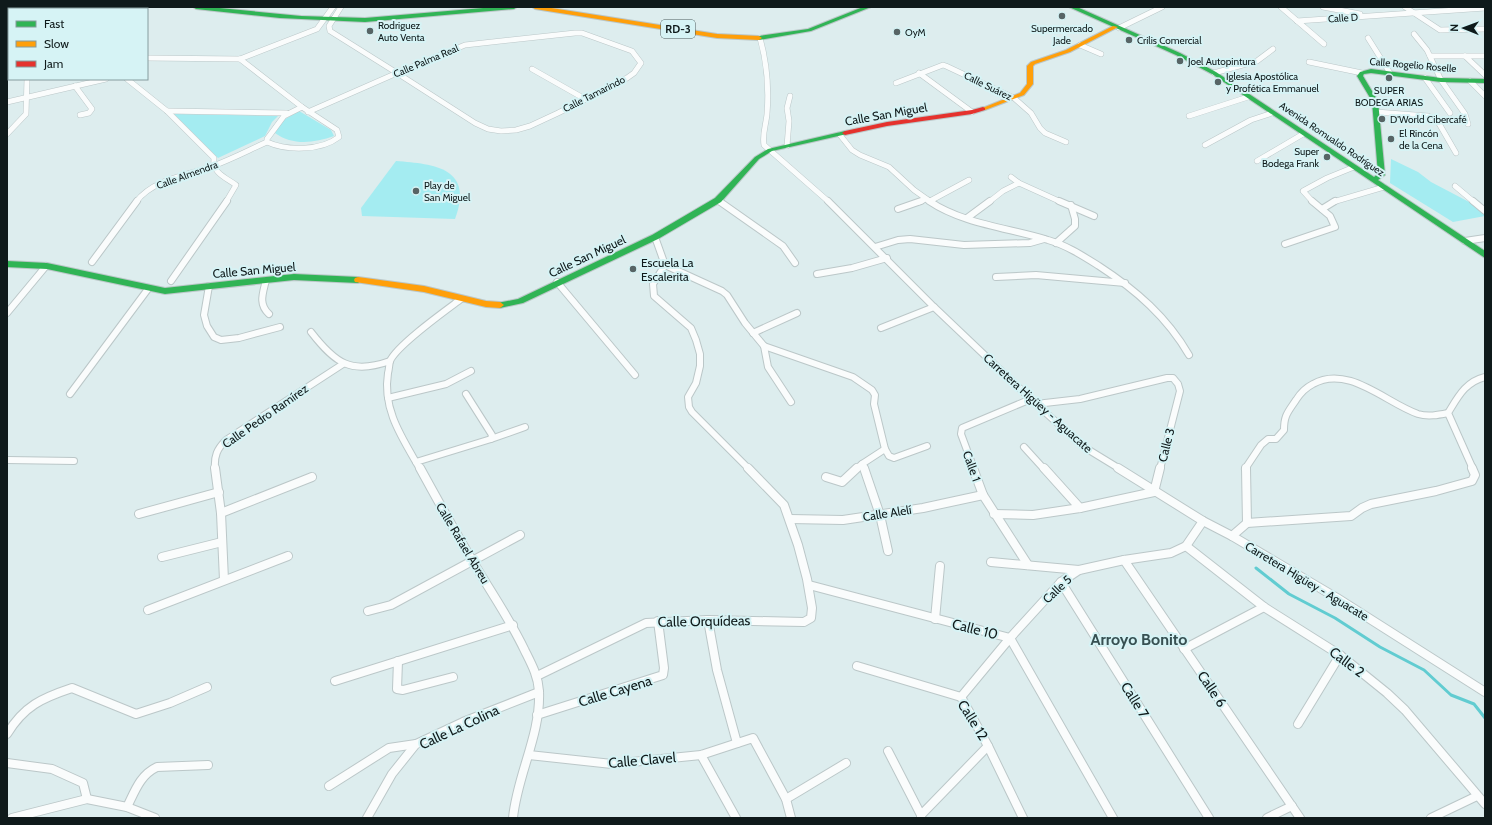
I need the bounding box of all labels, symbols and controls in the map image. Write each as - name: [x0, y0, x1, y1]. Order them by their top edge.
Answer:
- legend: [8, 8, 148, 80]
- north arrow: [1444, 8, 1484, 48]
- street label: Calle D: [1327, 10, 1359, 26]
- marker: Supermercado Jade: [1057, 11, 1067, 21]
- text: Fast: [44, 16, 64, 31]
- place label: Rodriguez Auto Venta: [378, 19, 425, 44]
- road number: RD-3: [661, 20, 695, 38]
- place label: Supermercado Jade: [1031, 22, 1094, 47]
- text: N: [1447, 24, 1461, 32]
- marker: Rodriguez Auto Venta: [365, 26, 375, 36]
- place label: OyM: [905, 26, 926, 39]
- marker: OyM: [892, 27, 902, 37]
- place label: Crilis Comercial: [1137, 34, 1202, 47]
- marker: Crilis Comercial: [1124, 35, 1134, 45]
- text: Slow: [44, 36, 69, 51]
- street label: Calle Palma Real: [391, 41, 461, 81]
- place label: Joel Autopintura: [1187, 55, 1256, 68]
- street label: Calle Rogelio Roselle: [1369, 55, 1457, 75]
- text: Jam: [43, 56, 63, 71]
- marker: Joel Autopintura: [1175, 56, 1185, 66]
- street label: Calle Suárez: [962, 69, 1014, 103]
- place label: Iglesia Apostólica y Profética Emmanuel: [1226, 70, 1320, 95]
- street label: Calle Tamarindo: [561, 73, 628, 115]
- marker: SUPER BODEGA ARIAS: [1384, 73, 1394, 83]
- marker: Iglesia Apostólica y Profética Emmanuel: [1213, 77, 1223, 87]
- place label: SUPER BODEGA ARIAS: [1355, 84, 1423, 109]
- street label: Calle San Miguel: [844, 99, 928, 129]
- street label: Avenida Romualdo Rodríguez: [1277, 99, 1387, 179]
- place label: D'World Cibercafé: [1390, 113, 1467, 126]
- marker: D'World Cibercafé: [1377, 114, 1387, 124]
- place label: El Rincón de la Cena: [1399, 127, 1443, 152]
- marker: El Rincón de la Cena: [1386, 134, 1396, 144]
- place label: Super Bodega Frank: [1262, 145, 1320, 170]
- marker: Super Bodega Frank: [1322, 152, 1332, 162]
- street label: Calle Almendra: [155, 158, 220, 192]
- place label: Play de San Miguel: [424, 179, 471, 204]
- marker: Play de San Miguel: [411, 186, 421, 196]
- street label: Calle San Miguel: [546, 232, 628, 280]
- place label: Escuela La Escalerita: [641, 255, 694, 284]
- street label: Calle San Miguel: [212, 259, 296, 281]
- marker: Escuela La Escalerita: [628, 264, 638, 274]
- street label: Carretera Higüey - Aguacate: [980, 350, 1096, 456]
- street label: Calle Pedro Ramírez: [219, 381, 311, 451]
- street label: Calle 3: [1155, 427, 1177, 463]
- street label: Calle 1: [960, 449, 984, 483]
- street label: Calle Rafael Abreu: [433, 500, 493, 586]
- street label: Calle Alelí: [862, 502, 913, 524]
- street label: Carretera Higüey - Aguacate: [1243, 538, 1371, 624]
- street label: Calle 5: [1039, 572, 1075, 606]
- street label: Calle Orquídeas: [658, 611, 751, 631]
- street label: Calle 10: [950, 615, 1000, 643]
- district label: Arroyo Bonito: [1091, 630, 1187, 649]
- street label: Calle 2: [1326, 643, 1368, 681]
- street label: Calle 6: [1193, 667, 1231, 711]
- street label: Calle Cayena: [576, 671, 654, 711]
- street label: Calle 7: [1117, 679, 1153, 721]
- street label: Calle 12: [954, 697, 992, 743]
- street label: Calle La Colina: [416, 701, 502, 753]
- street label: Calle Clavel: [607, 748, 677, 772]

